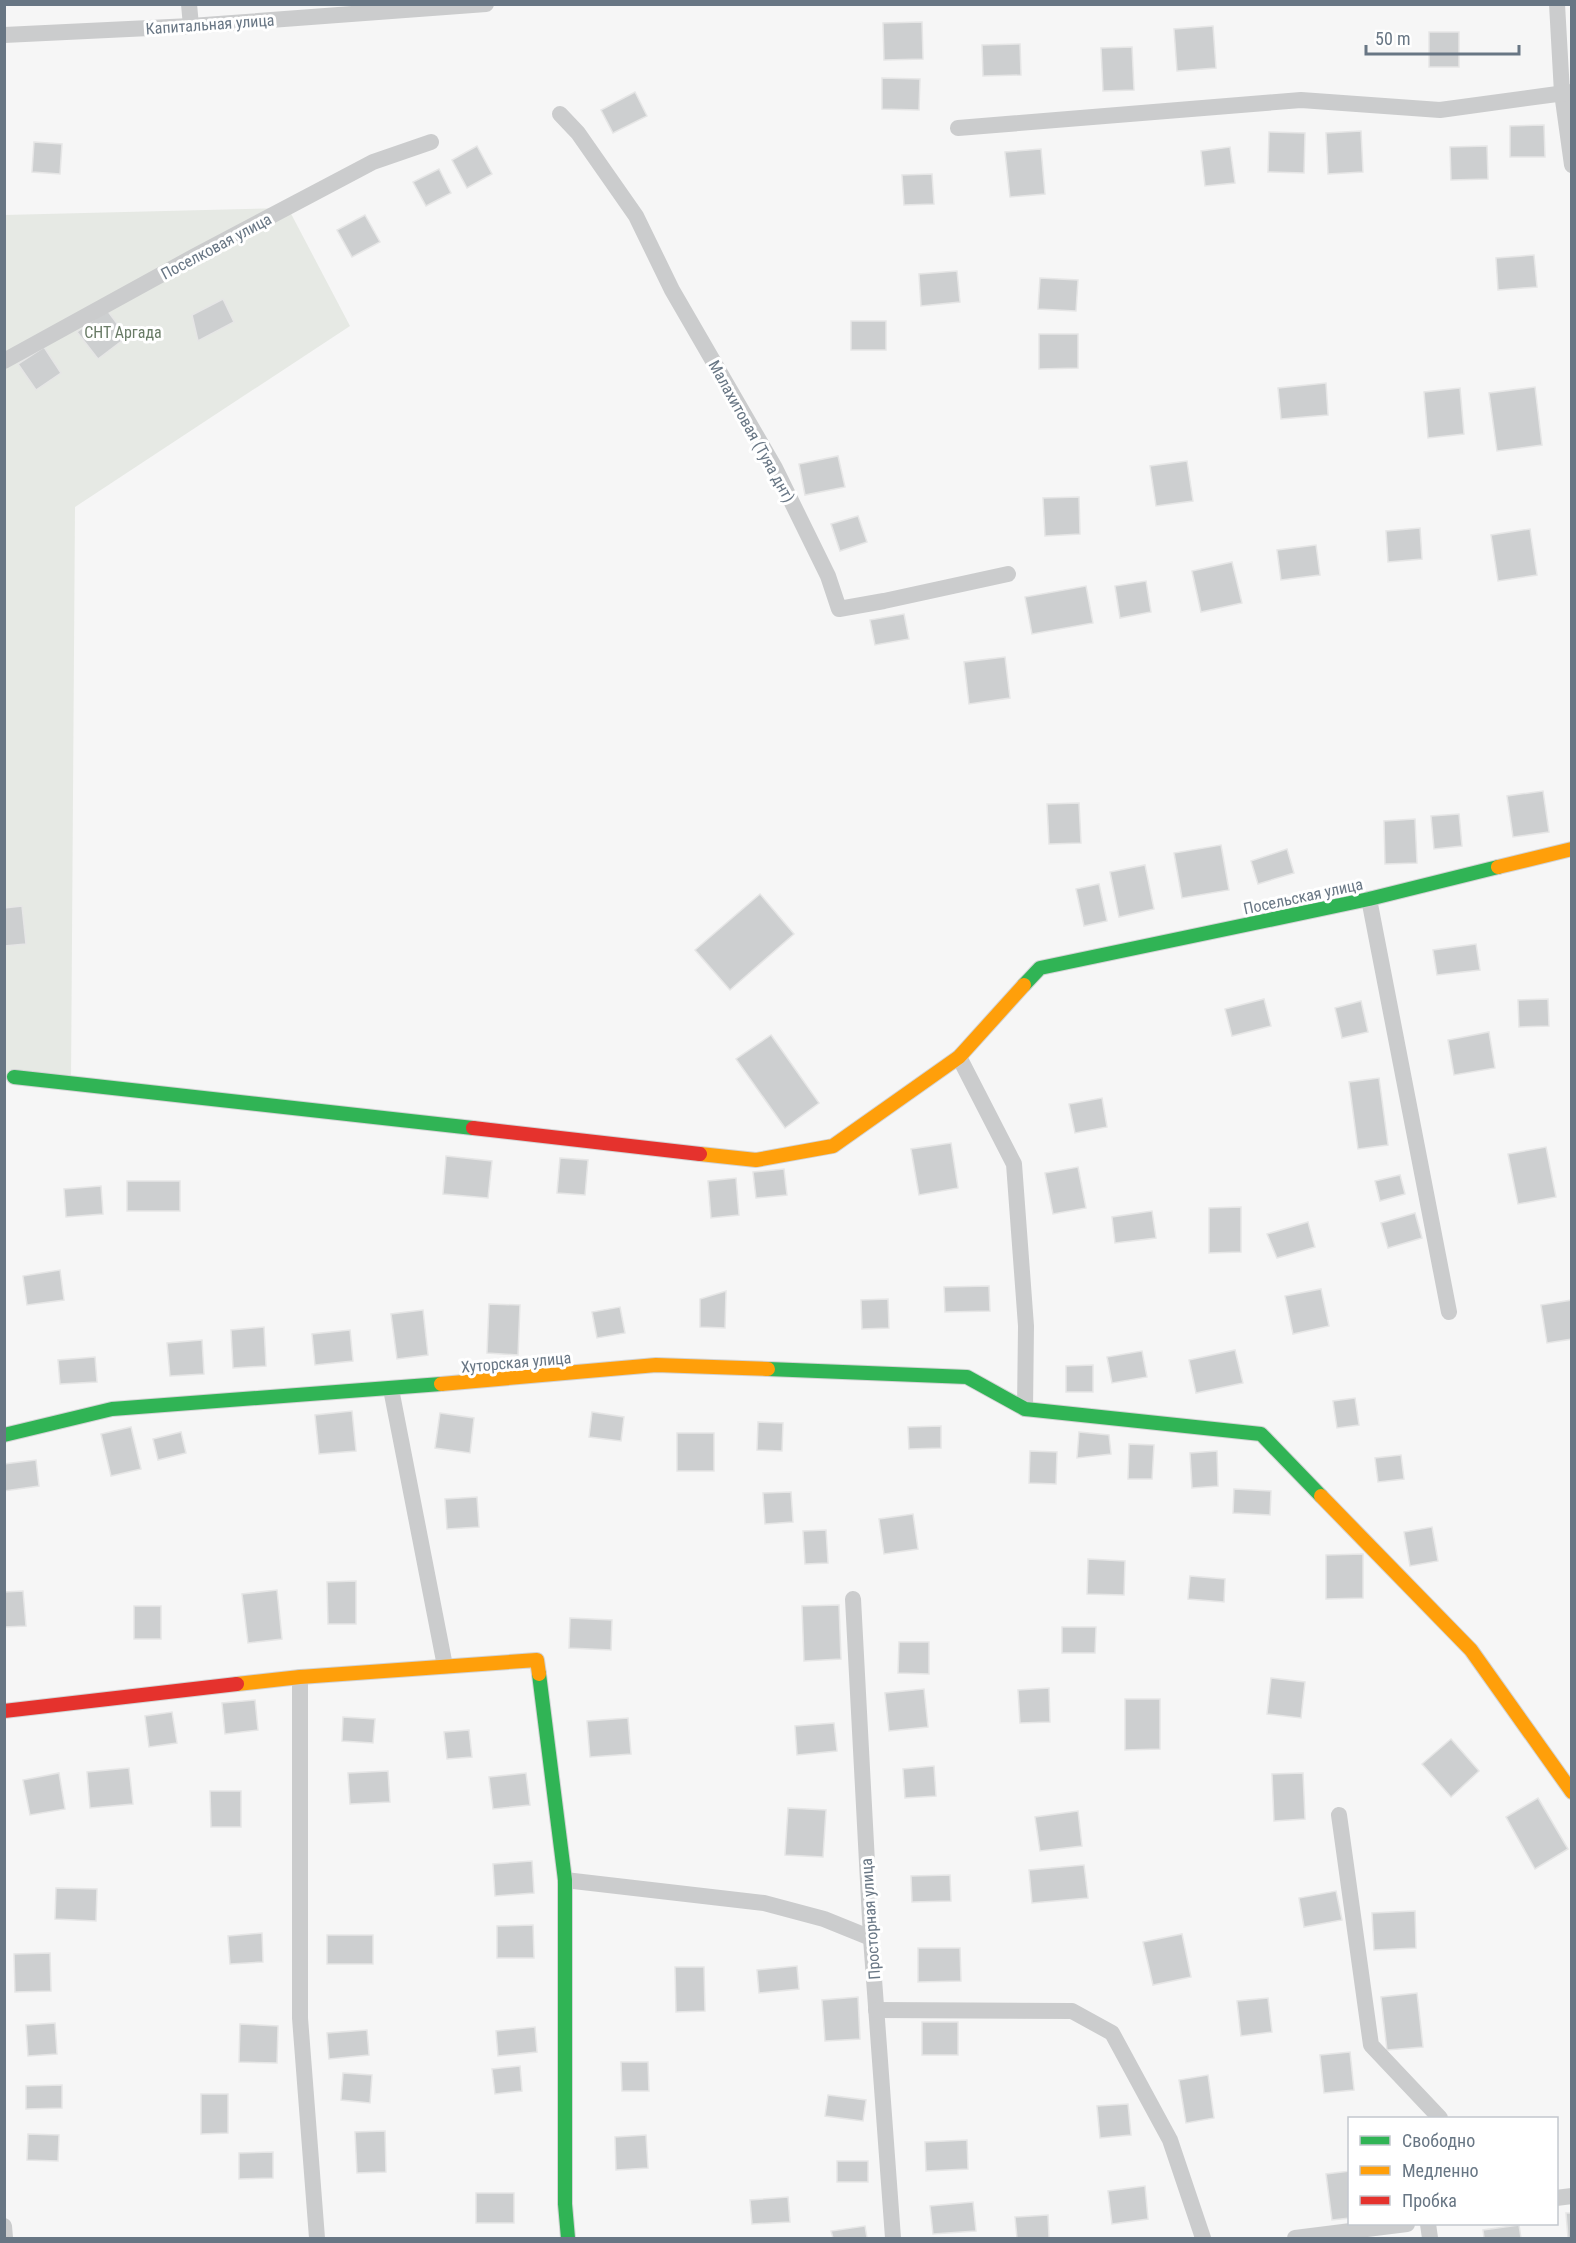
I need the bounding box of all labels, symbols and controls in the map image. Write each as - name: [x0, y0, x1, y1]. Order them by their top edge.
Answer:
- street label: Капитальная улица: [145, 11, 275, 38]
- scale bar: [1366, 18, 1519, 56]
- text: 50 m: [1375, 28, 1410, 49]
- street label: Поселковая улица: [158, 209, 275, 284]
- park label: СНТ Аргада: [84, 323, 162, 342]
- street label: Малахитовая (Туяа днт): [705, 357, 799, 506]
- street label: Посельская улица: [1242, 875, 1365, 918]
- street label: Хуторская улица: [460, 1348, 572, 1377]
- street label: Просторная улица: [857, 1858, 884, 1980]
- legend: [1348, 2117, 1558, 2225]
- text: Свободно: [1402, 2130, 1475, 2151]
- text: Медленно: [1402, 2160, 1479, 2181]
- text: Пробка: [1402, 2190, 1457, 2211]

